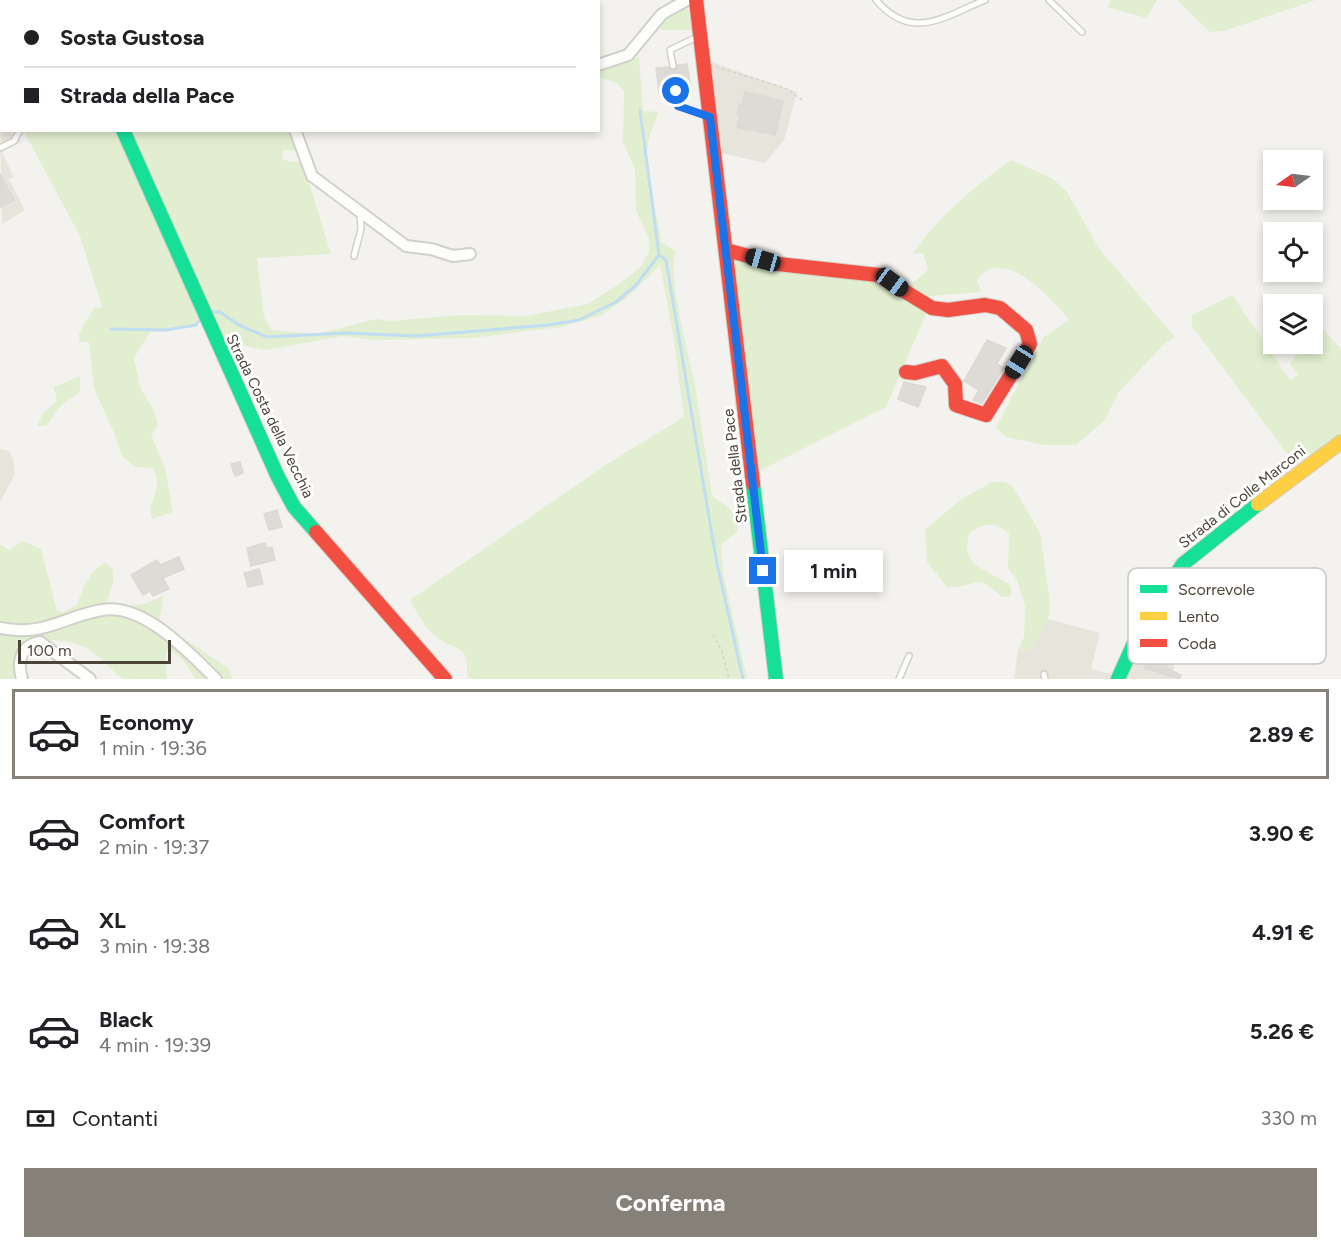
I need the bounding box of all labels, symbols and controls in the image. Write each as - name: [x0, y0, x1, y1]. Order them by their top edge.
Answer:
- text: Sosta Gustosa: [60, 24, 205, 51]
- route start: [662, 77, 689, 104]
- text: Strada della Pace: [60, 82, 234, 109]
- north arrow: [1263, 150, 1323, 210]
- map controls: [1263, 150, 1323, 354]
- button: locate: [1263, 222, 1323, 282]
- car: [743, 246, 783, 274]
- car: [872, 264, 912, 300]
- button: layers: [1263, 294, 1323, 354]
- street label: Strada Costa della Vecchia: [222, 331, 318, 501]
- car: [1002, 342, 1036, 382]
- street label: Strada della Pace: [719, 408, 751, 524]
- street label: Strada di Colle Marconi: [1175, 442, 1309, 552]
- callout: 1 min: [784, 550, 883, 592]
- route end: [749, 557, 776, 584]
- text: 1 min: [810, 559, 857, 583]
- legend: [1128, 568, 1326, 664]
- text: Scorrevole: [1178, 580, 1255, 599]
- text: Lento: [1178, 607, 1219, 626]
- text: Coda: [1178, 634, 1216, 653]
- scale bar: [18, 637, 171, 664]
- text: 100 m: [27, 641, 72, 660]
- icon: car: [27, 707, 81, 761]
- text: Economy: [99, 709, 194, 736]
- text: 2.89 €: [1249, 721, 1314, 748]
- text: 1 min · 19:36: [99, 736, 207, 760]
- icon: car: [27, 806, 81, 860]
- text: Comfort: [99, 808, 185, 835]
- text: 3.90 €: [1249, 820, 1314, 847]
- text: 2 min · 19:37: [99, 835, 209, 859]
- icon: car: [27, 905, 81, 959]
- text: XL: [99, 907, 126, 934]
- text: 4.91 €: [1252, 919, 1314, 946]
- text: 3 min · 19:38: [99, 934, 210, 958]
- icon: car: [27, 1004, 81, 1058]
- text: Black: [99, 1006, 153, 1033]
- text: 5.26 €: [1250, 1018, 1314, 1045]
- text: 4 min · 19:39: [99, 1033, 211, 1057]
- icon: cash: [24, 1102, 57, 1135]
- text: Contanti: [72, 1105, 158, 1132]
- text: 330 m: [1260, 1106, 1317, 1130]
- button: Conferma: [24, 1168, 1317, 1237]

